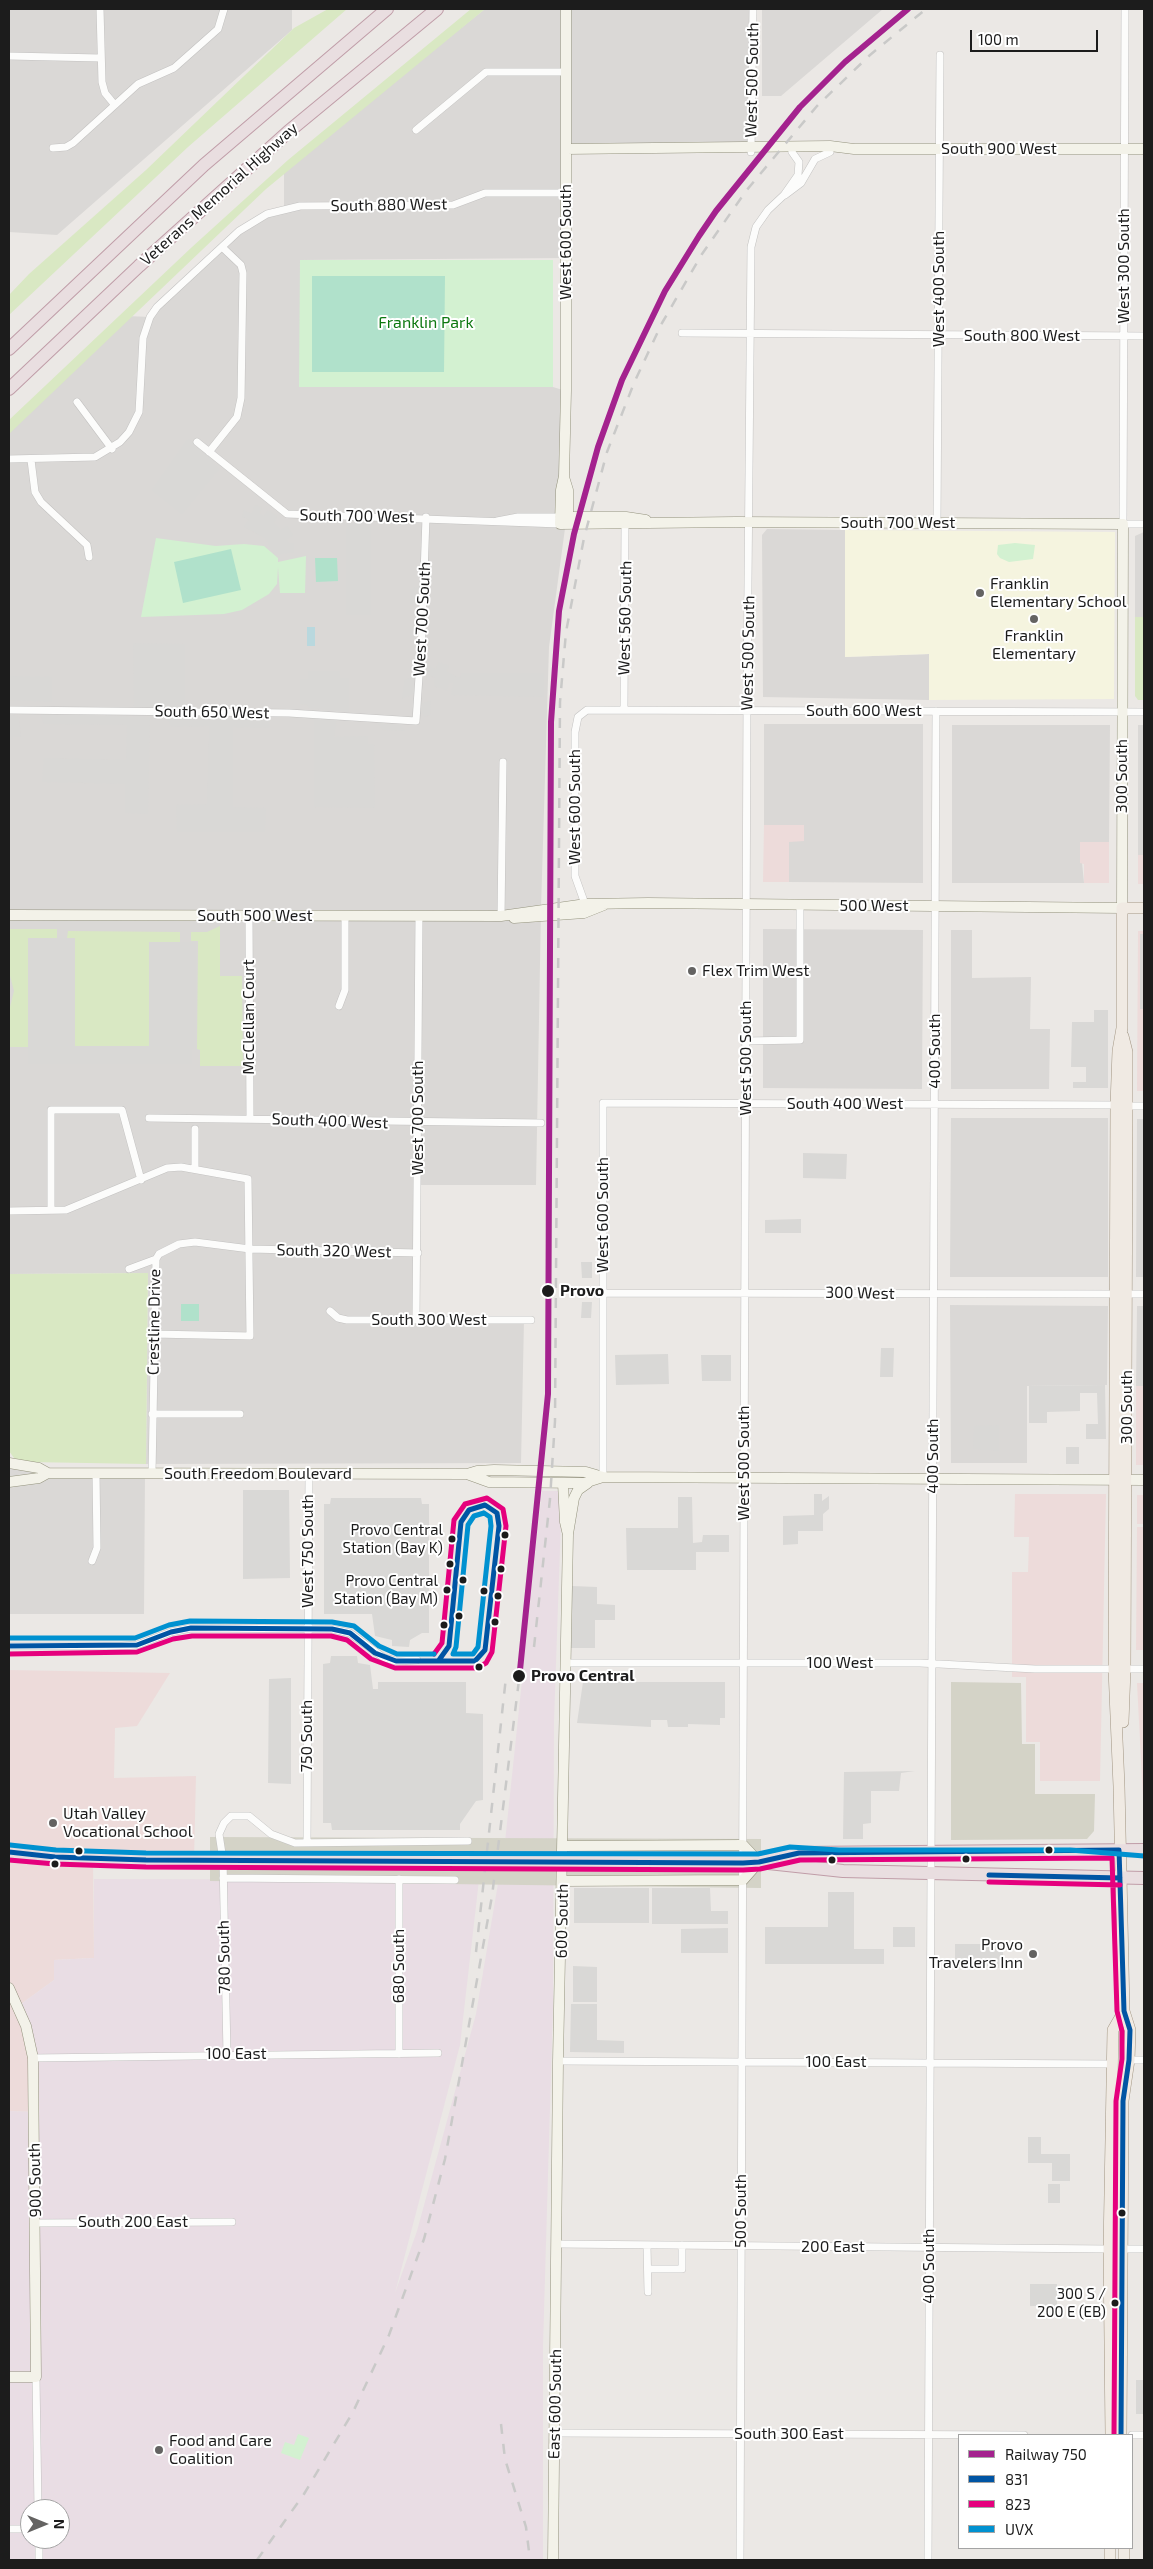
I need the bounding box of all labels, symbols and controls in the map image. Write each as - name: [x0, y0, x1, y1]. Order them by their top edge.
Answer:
- scale bar: [973, 20, 1100, 52]
- street label: West 500 South: [741, 22, 763, 138]
- text: 100 m: [978, 30, 1019, 48]
- street label: Veterans Memorial Highway: [136, 118, 302, 270]
- street label: South 900 West: [941, 139, 1057, 159]
- street label: West 600 South: [556, 184, 576, 300]
- street label: South 880 West: [331, 194, 447, 216]
- street label: West 300 South: [1114, 208, 1134, 324]
- street label: West 400 South: [929, 231, 949, 347]
- park label: Franklin Park: [378, 313, 474, 333]
- street label: South 800 West: [964, 326, 1080, 346]
- street label: South 700 West: [299, 505, 415, 527]
- street label: South 700 West: [841, 513, 955, 533]
- street label: West 560 South: [614, 560, 636, 676]
- street label: West 700 South: [409, 561, 435, 677]
- place label: Franklin Elementary School: [990, 574, 1127, 612]
- marker: Franklin Elementary School: [974, 587, 986, 599]
- street label: West 500 South: [737, 595, 759, 711]
- marker: Franklin Elementary: [1028, 613, 1040, 625]
- place label: Franklin Elementary: [992, 626, 1076, 664]
- street label: South 650 West: [154, 701, 270, 723]
- street label: South 600 West: [806, 701, 922, 721]
- street label: 300 South: [1112, 739, 1132, 813]
- street label: West 600 South: [565, 749, 585, 865]
- street label: 500 West: [839, 896, 909, 916]
- street label: South 500 West: [197, 906, 313, 926]
- street label: McClellan Court: [239, 959, 259, 1075]
- place label: Flex Trim West: [702, 961, 809, 981]
- marker: Flex Trim West: [686, 965, 698, 977]
- street label: West 500 South: [736, 1000, 756, 1116]
- street label: 400 South: [925, 1013, 945, 1089]
- street label: West 700 South: [408, 1061, 428, 1175]
- street label: South 400 West: [787, 1094, 903, 1114]
- street label: South 400 West: [271, 1109, 389, 1133]
- street label: West 600 South: [593, 1157, 613, 1273]
- street label: South 320 West: [276, 1240, 392, 1262]
- street label: Crestline Drive: [143, 1269, 165, 1375]
- place label: Provo: [560, 1281, 604, 1301]
- marker: Provo: [540, 1283, 556, 1299]
- street label: 300 West: [825, 1283, 895, 1303]
- street label: South 300 West: [371, 1310, 487, 1330]
- street label: 300 South: [1117, 1370, 1137, 1444]
- street label: West 500 South: [734, 1405, 754, 1521]
- street label: 400 South: [923, 1418, 943, 1494]
- street label: South Freedom Boulevard: [164, 1464, 352, 1484]
- street label: West 750 South: [298, 1494, 318, 1608]
- place label: Provo Central Station (Bay K): [343, 1521, 443, 1556]
- unlabelled marker: [500, 1530, 510, 1540]
- marker: Provo Central Station (Bay K): [447, 1534, 457, 1544]
- unlabelled marker: [445, 1559, 455, 1569]
- unlabelled marker: [496, 1564, 506, 1574]
- place label: Provo Central Station (Bay M): [334, 1572, 438, 1607]
- unlabelled marker: [458, 1575, 468, 1585]
- marker: Provo Central Station (Bay M): [442, 1585, 452, 1595]
- unlabelled marker: [479, 1586, 489, 1596]
- unlabelled marker: [493, 1591, 503, 1601]
- unlabelled marker: [454, 1611, 464, 1621]
- unlabelled marker: [490, 1617, 500, 1627]
- unlabelled marker: [439, 1620, 449, 1630]
- street label: 100 West: [807, 1653, 873, 1673]
- unlabelled marker: [474, 1662, 484, 1672]
- place label: Provo Central: [531, 1666, 634, 1686]
- marker: Provo Central: [511, 1668, 527, 1684]
- street label: 750 South: [297, 1700, 317, 1772]
- place label: Utah Valley Vocational School: [63, 1804, 192, 1842]
- marker: Utah Valley Vocational School: [47, 1817, 59, 1829]
- unlabelled marker: [1044, 1845, 1054, 1855]
- unlabelled marker: [74, 1846, 84, 1856]
- unlabelled marker: [961, 1854, 971, 1864]
- unlabelled marker: [827, 1855, 837, 1865]
- unlabelled marker: [50, 1859, 60, 1869]
- street label: 600 South: [552, 1884, 572, 1958]
- street label: 780 South: [214, 1920, 234, 1994]
- street label: 680 South: [389, 1929, 409, 2003]
- place label: Provo Travelers Inn: [929, 1935, 1023, 1973]
- marker: Provo Travelers Inn: [1027, 1948, 1039, 1960]
- street label: 100 East: [205, 2044, 267, 2064]
- street label: 100 East: [805, 2052, 867, 2072]
- street label: 900 South: [25, 2143, 45, 2217]
- street label: 500 South: [731, 2174, 751, 2248]
- unlabelled marker: [1117, 2208, 1127, 2218]
- street label: South 200 East: [78, 2212, 188, 2232]
- street label: 400 South: [919, 2228, 939, 2304]
- street label: 200 East: [801, 2237, 865, 2257]
- place label: 300 S / 200 E (EB): [1037, 2285, 1106, 2320]
- marker: 300 S / 200 E (EB): [1110, 2298, 1120, 2308]
- street label: East 600 South: [544, 2349, 566, 2459]
- street label: South 300 East: [734, 2424, 844, 2444]
- place label: Food and Care Coalition: [169, 2431, 272, 2469]
- legend: [958, 2434, 1133, 2549]
- marker: Food and Care Coalition: [153, 2444, 165, 2456]
- text: Railway 750: [1005, 2445, 1087, 2463]
- text: 831: [1005, 2470, 1028, 2488]
- text: 823: [1005, 2495, 1031, 2513]
- north arrow: [20, 2499, 70, 2549]
- text: N: [51, 2519, 68, 2529]
- text: UVX: [1005, 2520, 1033, 2538]

